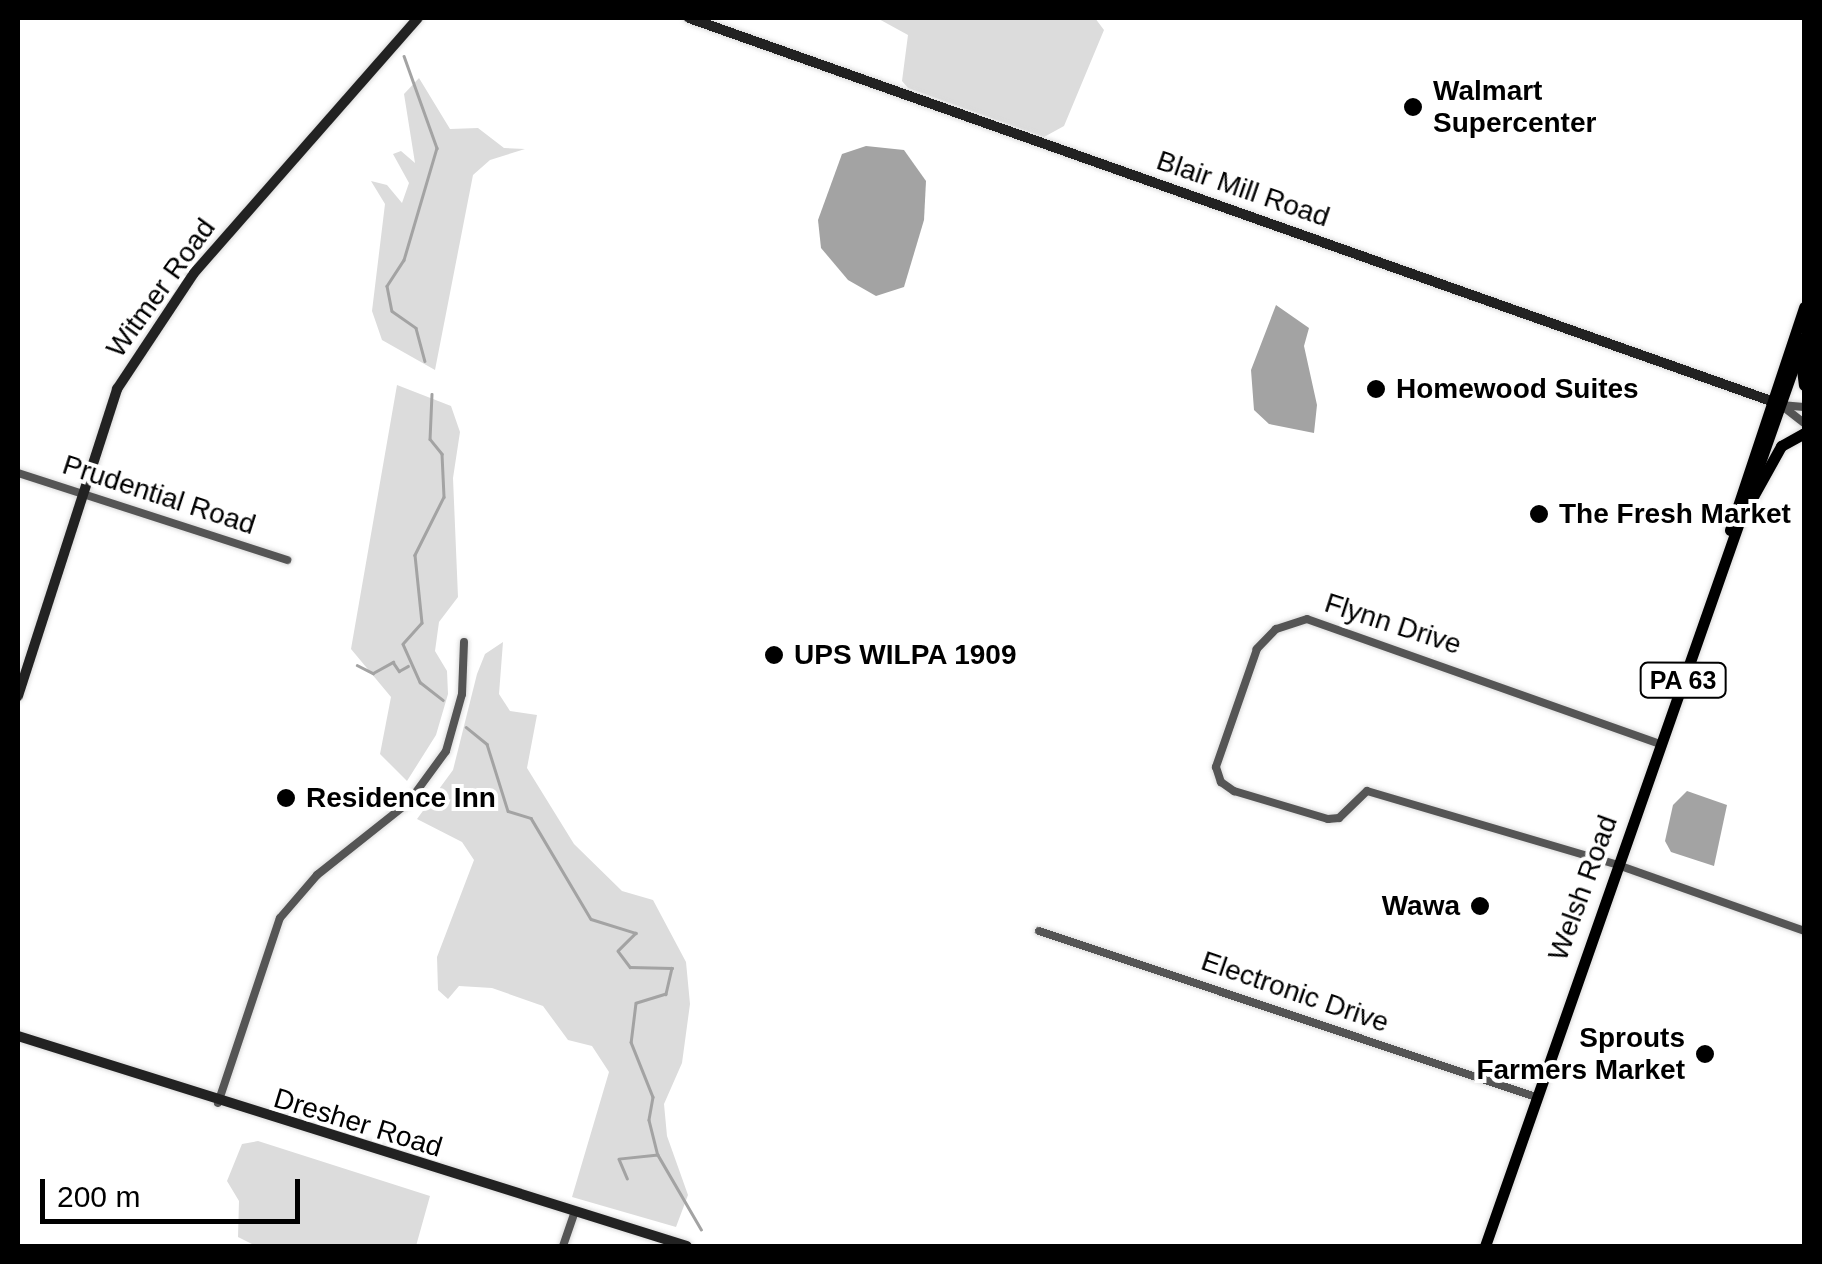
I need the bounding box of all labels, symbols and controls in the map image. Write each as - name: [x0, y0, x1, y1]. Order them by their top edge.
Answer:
- place label: Walmart Supercenter: [1433, 74, 1596, 140]
- marker: Walmart Supercenter: [1402, 96, 1424, 118]
- street label: Blair Mill Road: [1152, 144, 1334, 234]
- street label: Witmer Road: [99, 212, 223, 364]
- place label: Homewood Suites: [1396, 372, 1639, 406]
- marker: Homewood Suites: [1365, 378, 1387, 400]
- street label: Prudential Road: [58, 448, 260, 542]
- place label: The Fresh Market: [1559, 497, 1791, 531]
- marker: The Fresh Market: [1528, 503, 1550, 525]
- street label: Flynn Drive: [1320, 586, 1466, 662]
- place label: UPS WILPA 1909: [794, 638, 1018, 672]
- marker: UPS WILPA 1909: [763, 644, 785, 666]
- road number: PA 63: [1638, 660, 1728, 700]
- place label: Residence Inn: [306, 781, 496, 815]
- marker: Residence Inn: [275, 787, 297, 809]
- street label: Welsh Road: [1541, 811, 1625, 965]
- place label: Wawa: [1382, 889, 1460, 923]
- marker: Wawa: [1469, 895, 1491, 917]
- street label: Electronic Drive: [1197, 944, 1393, 1040]
- place label: Sprouts Farmers Market: [1476, 1021, 1685, 1087]
- marker: Sprouts Farmers Market: [1694, 1043, 1716, 1065]
- street label: Dresher Road: [270, 1081, 446, 1165]
- scale bar: [45, 1159, 305, 1221]
- text: 200 m: [57, 1180, 140, 1213]

